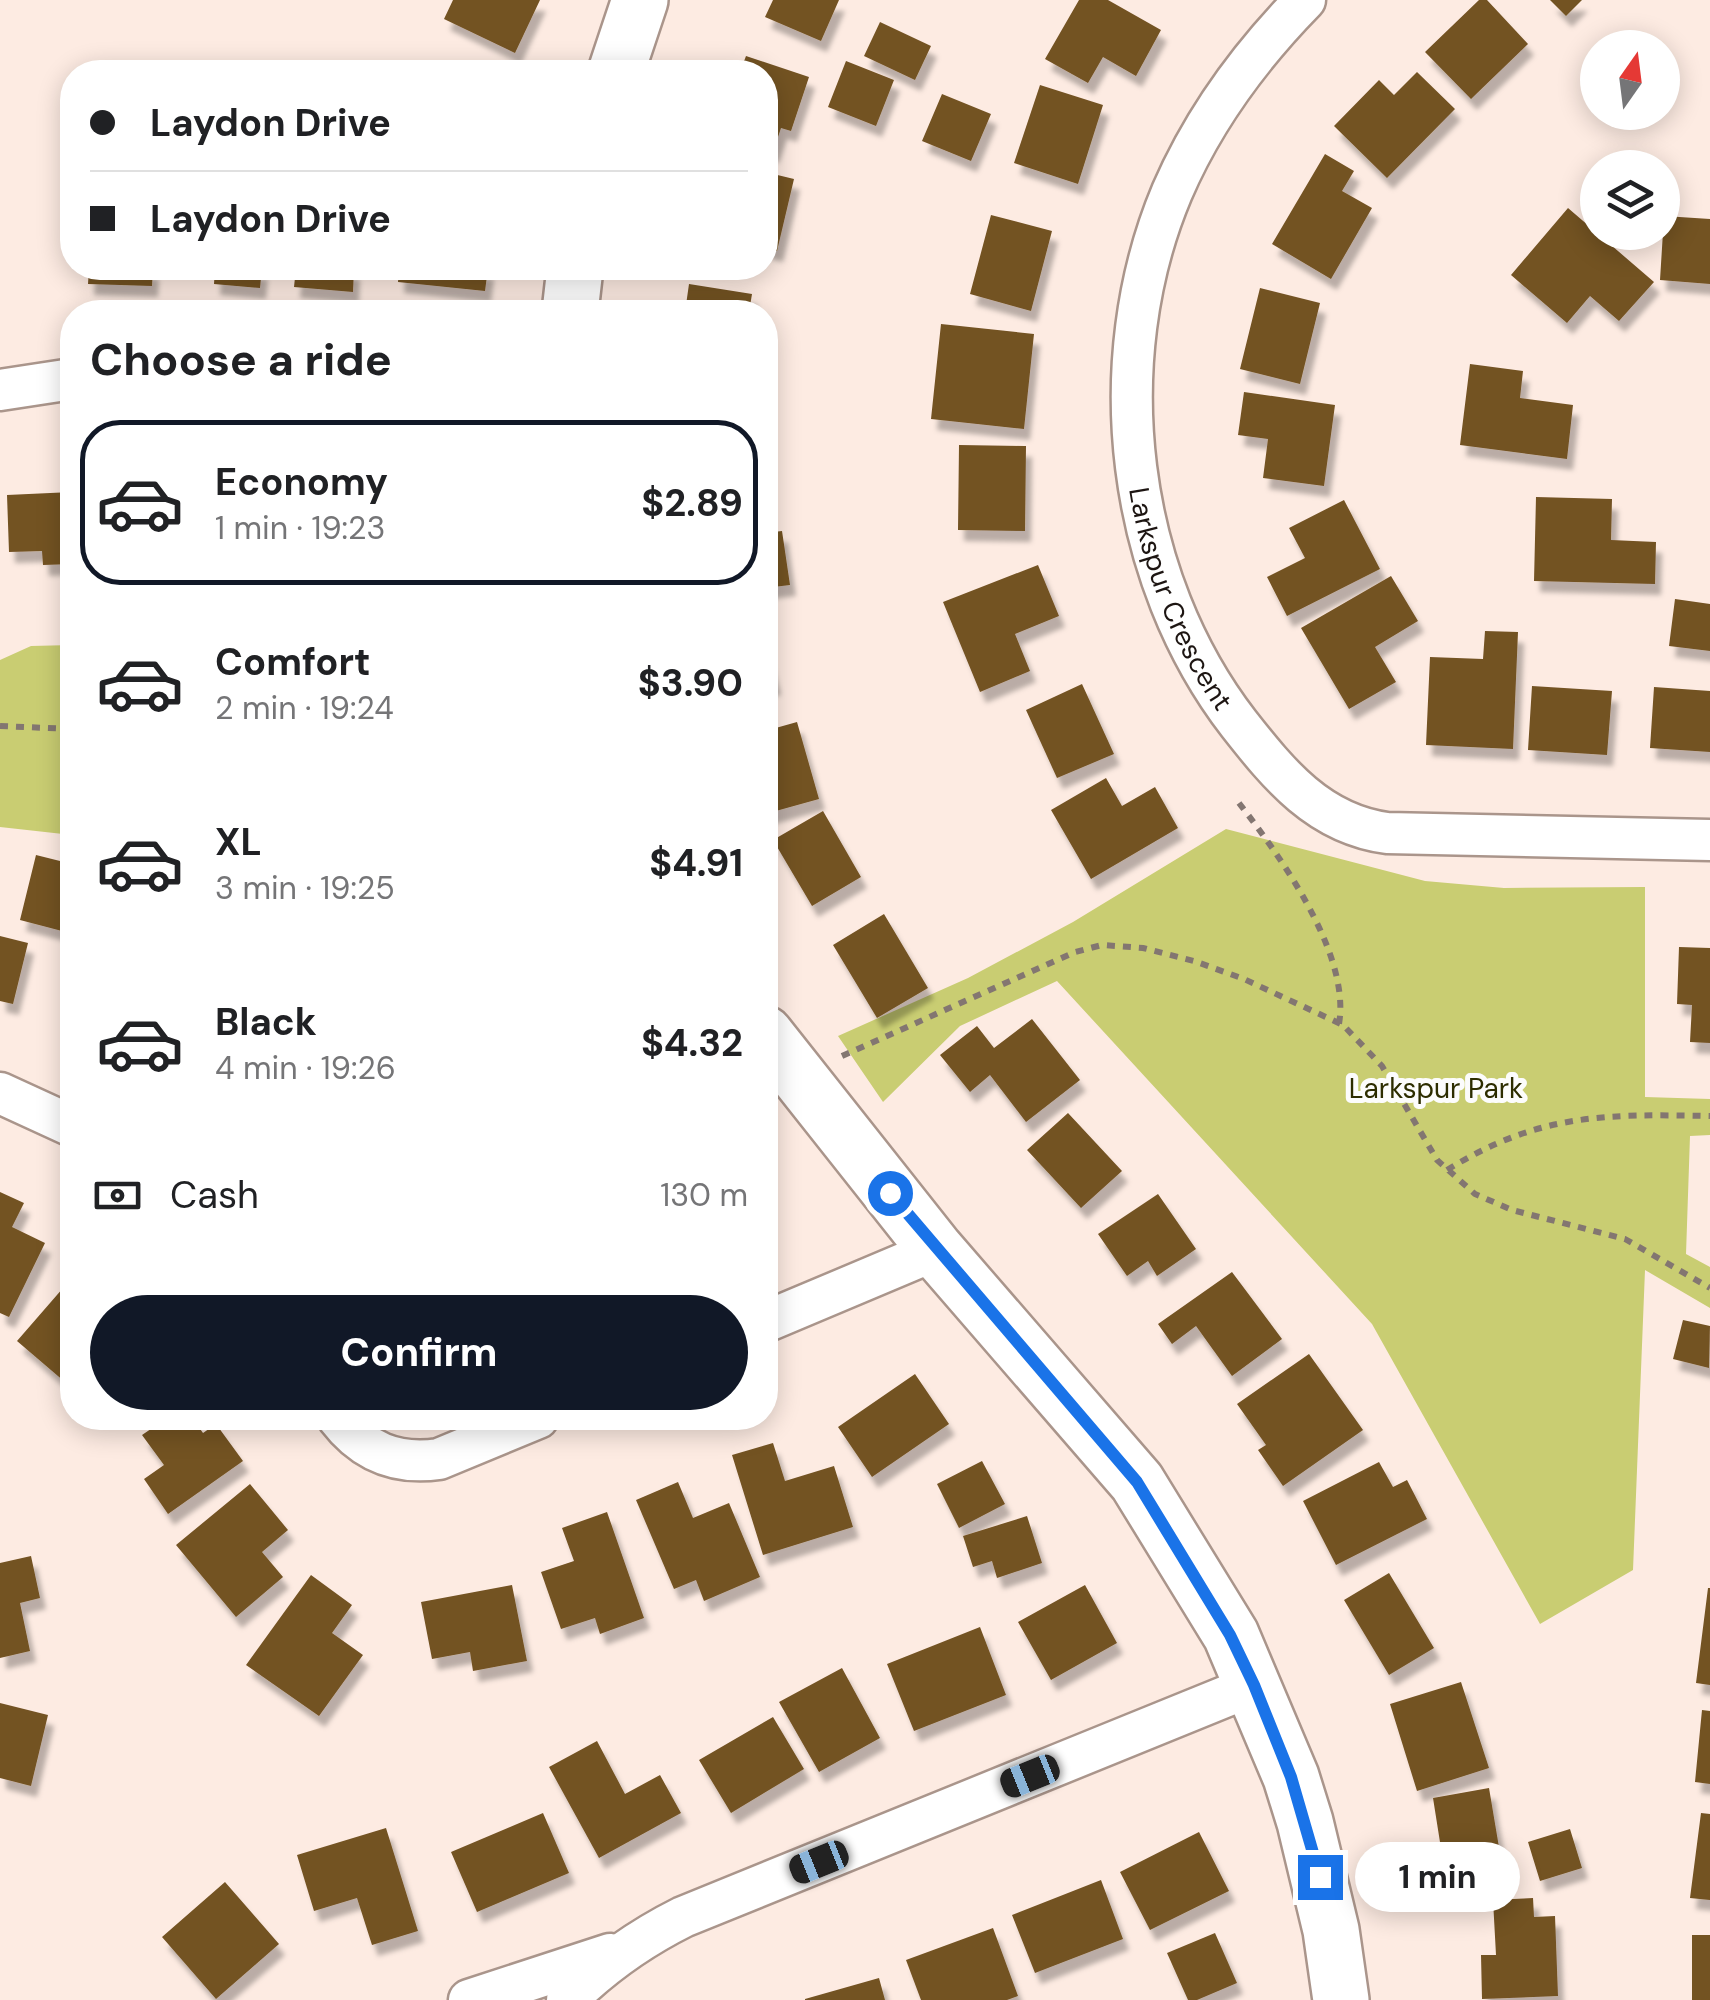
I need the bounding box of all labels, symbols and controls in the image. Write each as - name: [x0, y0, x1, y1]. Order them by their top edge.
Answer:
- north arrow: [1580, 30, 1680, 130]
- map controls: [1580, 30, 1680, 250]
- text: Laydon Drive: [150, 98, 391, 148]
- button: layers: [1580, 150, 1680, 250]
- text: Laydon Drive: [150, 194, 391, 244]
- text: Choose a ride: [90, 330, 392, 389]
- text: Economy: [215, 457, 388, 507]
- icon: car: [95, 458, 185, 548]
- text: $2.89: [641, 478, 743, 528]
- street label: Larkspur Crescent: [1121, 484, 1242, 717]
- text: 1 min · 19:23: [215, 507, 385, 549]
- text: Comfort: [215, 637, 371, 687]
- icon: car: [95, 638, 185, 728]
- text: $3.90: [638, 658, 743, 708]
- text: 2 min · 19:24: [215, 687, 394, 729]
- text: XL: [215, 817, 262, 867]
- icon: car: [95, 818, 185, 908]
- text: $4.91: [649, 838, 743, 888]
- text: 3 min · 19:25: [215, 867, 395, 909]
- text: Black: [215, 997, 317, 1047]
- icon: car: [95, 998, 185, 1088]
- text: $4.32: [641, 1018, 743, 1068]
- text: 4 min · 19:26: [215, 1047, 396, 1089]
- park label: Larkspur Park: [1349, 1070, 1523, 1107]
- icon: cash: [90, 1168, 145, 1223]
- text: Cash: [170, 1170, 259, 1220]
- route start: [868, 1171, 913, 1216]
- text: 130 m: [660, 1174, 748, 1216]
- button: Confirm: [90, 1295, 748, 1410]
- car: [997, 1751, 1063, 1801]
- car: [786, 1837, 852, 1887]
- callout: 1 min: [1355, 1842, 1520, 1912]
- route end: [1298, 1855, 1343, 1900]
- text: 1 min: [1399, 1856, 1476, 1898]

